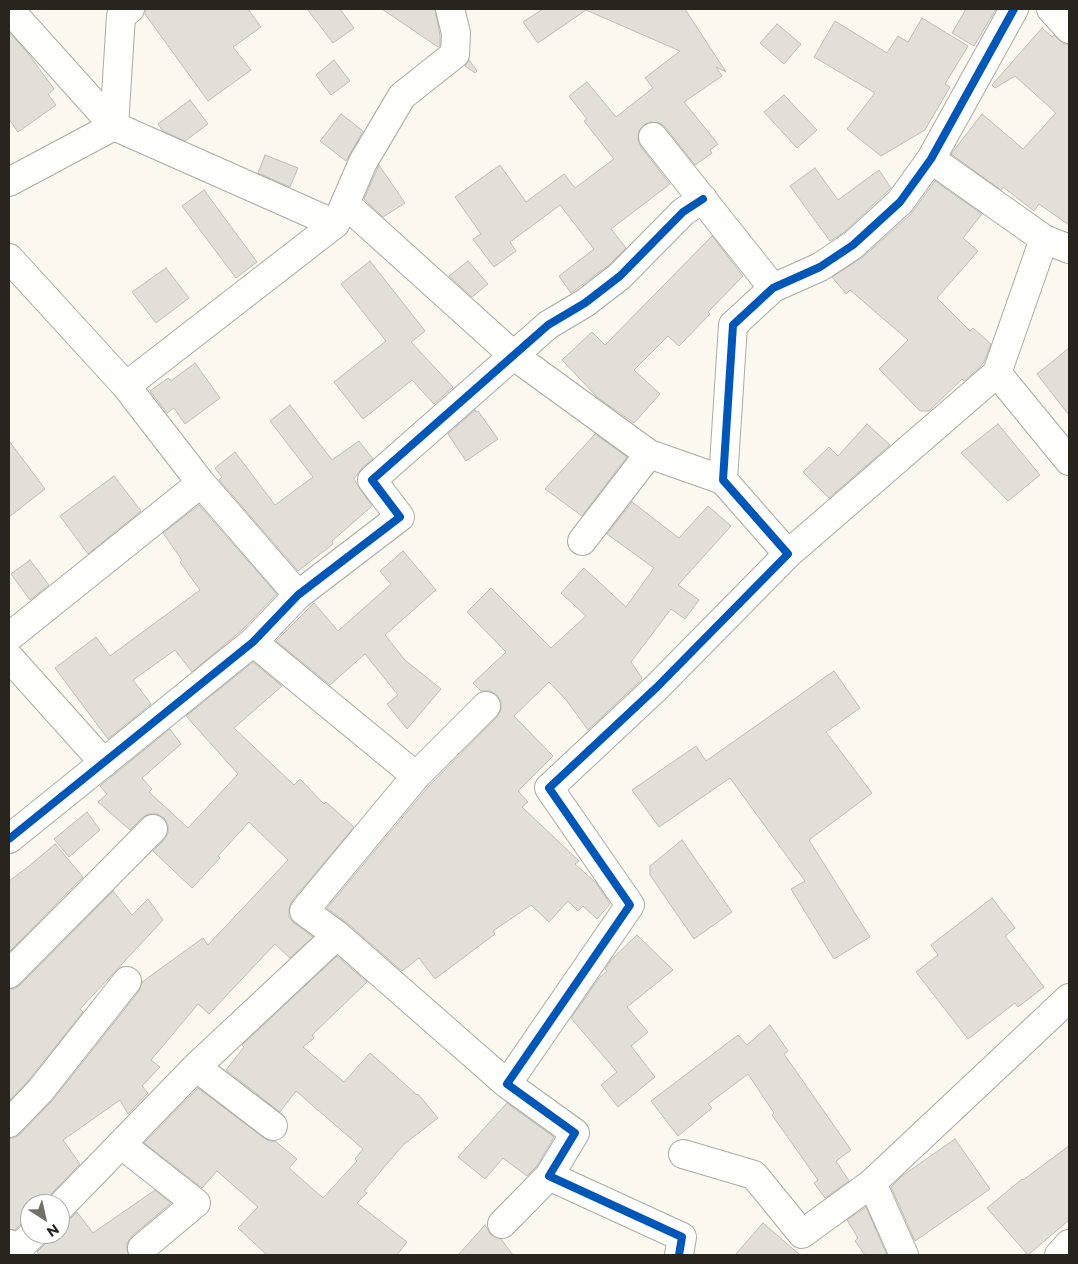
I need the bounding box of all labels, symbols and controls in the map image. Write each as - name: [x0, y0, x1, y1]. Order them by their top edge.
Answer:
- north arrow: [20, 1194, 70, 1244]
- text: N: [43, 1220, 63, 1241]

